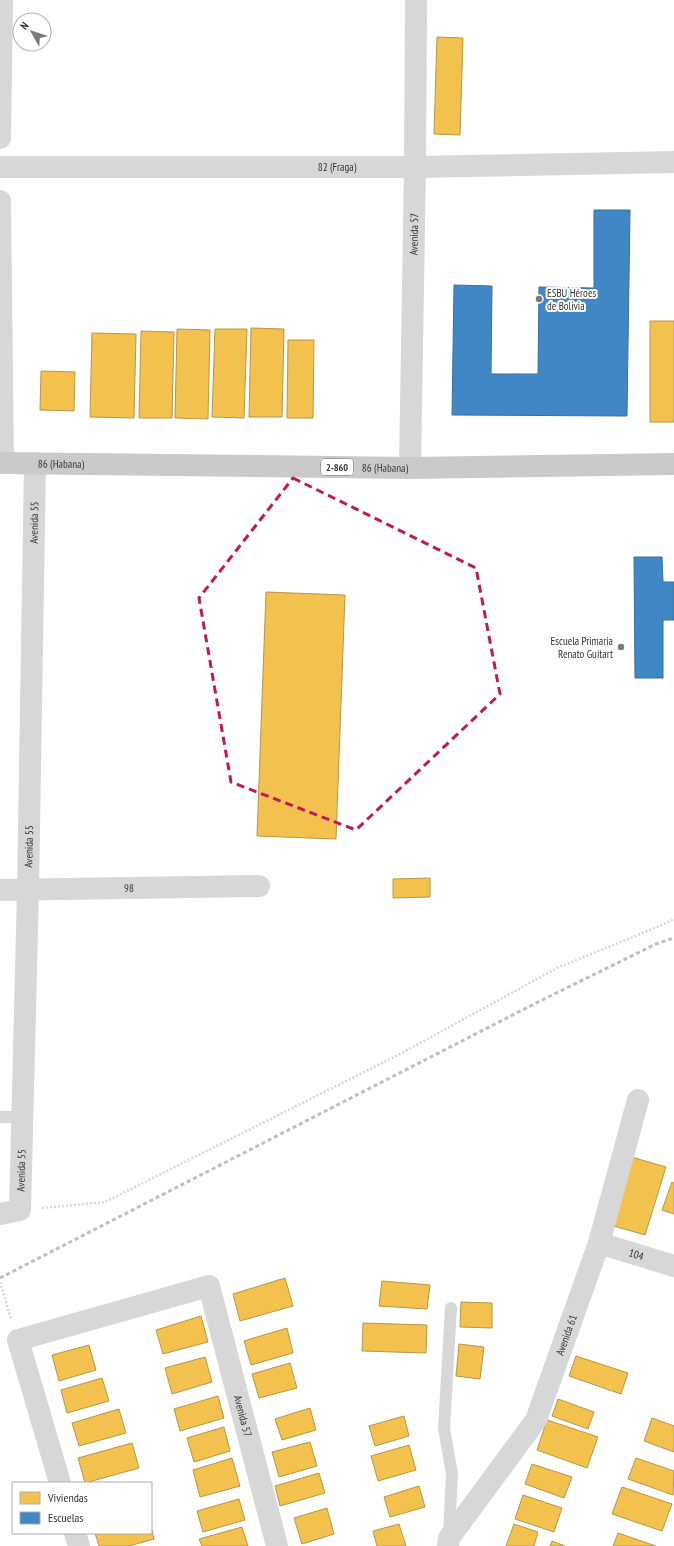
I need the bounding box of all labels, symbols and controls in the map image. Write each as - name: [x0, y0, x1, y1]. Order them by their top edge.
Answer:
- north arrow: [12, 12, 52, 52]
- text: N: [17, 19, 32, 32]
- street label: 82 (Fraga): [318, 160, 357, 174]
- street label: Avenida 57: [407, 213, 421, 255]
- place label: ESBU Héroes de Bolivia: [547, 286, 596, 313]
- marker: ESBU Héroes de Bolivia: [534, 294, 544, 304]
- street label: 86 (Habana): [38, 456, 85, 471]
- road number: 2-860: [321, 459, 353, 475]
- street label: 86 (Habana): [362, 460, 409, 475]
- street label: Avenida 55: [27, 501, 41, 544]
- place label: Escuela Primaria Renato Guitart: [551, 634, 613, 661]
- marker: Escuela Primaria Renato Guitart: [616, 642, 626, 652]
- street label: Avenida 55: [21, 825, 36, 868]
- street label: 98: [124, 881, 134, 895]
- street label: Avenida 55: [13, 1149, 29, 1192]
- street label: 104: [627, 1246, 645, 1263]
- street label: Avenida 61: [553, 1313, 580, 1357]
- street label: Avenida 57: [231, 1394, 255, 1438]
- legend: [12, 1482, 152, 1534]
- text: Viviendas: [47, 1490, 88, 1505]
- text: Escuelas: [48, 1510, 83, 1525]

